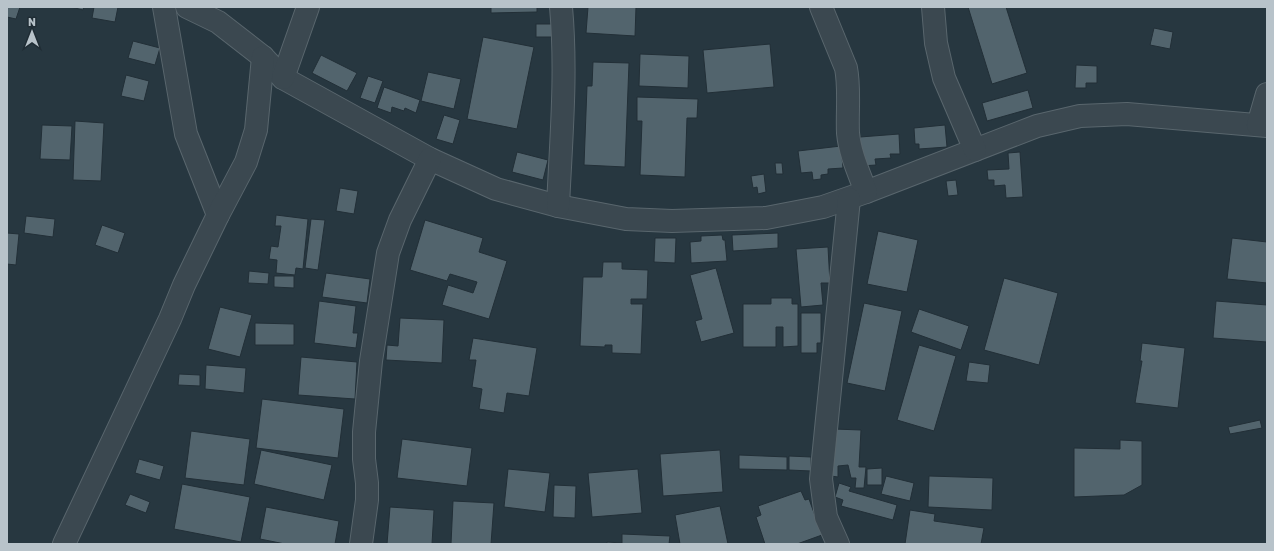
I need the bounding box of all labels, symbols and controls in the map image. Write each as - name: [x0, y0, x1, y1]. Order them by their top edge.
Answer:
- north arrow: [12, 12, 52, 52]
- text: N: [28, 16, 36, 29]

